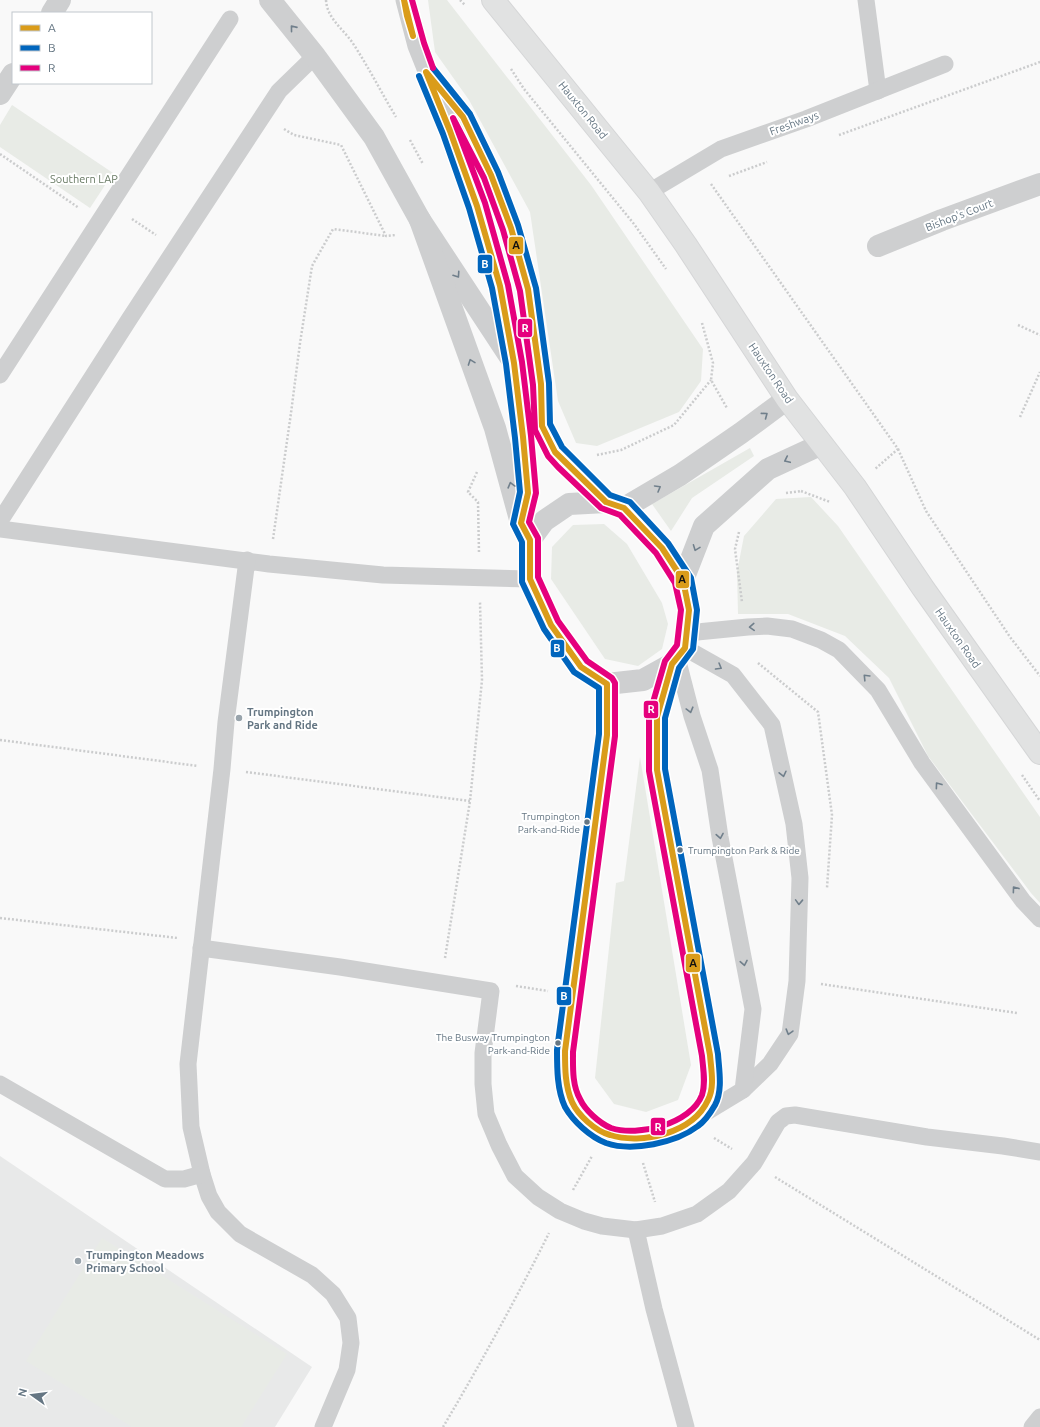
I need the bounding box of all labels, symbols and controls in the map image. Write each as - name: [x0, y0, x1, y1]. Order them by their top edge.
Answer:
- legend: [12, 12, 152, 84]
- text: A: [48, 21, 56, 34]
- one-way arrow: [290, 26, 297, 33]
- text: B: [48, 41, 56, 54]
- text: R: [48, 61, 56, 74]
- street label: Hauxton Road: [556, 79, 610, 141]
- street label: Freshways: [768, 109, 820, 137]
- park label: Southern LAP: [50, 173, 118, 185]
- street label: Bishop's Court: [924, 196, 995, 233]
- line badge: A: [508, 236, 524, 255]
- text: A: [512, 239, 520, 251]
- line badge: B: [477, 254, 493, 274]
- text: B: [481, 258, 489, 270]
- one-way arrow: [452, 271, 459, 278]
- line badge: R: [517, 318, 533, 338]
- text: R: [521, 322, 529, 334]
- street label: Hauxton Road: [746, 341, 796, 405]
- one-way arrow: [467, 358, 475, 365]
- one-way arrow: [761, 412, 768, 420]
- one-way arrow: [784, 455, 791, 463]
- one-way arrow: [507, 482, 515, 488]
- one-way arrow: [653, 486, 661, 493]
- one-way arrow: [692, 544, 700, 551]
- line badge: A: [675, 570, 690, 589]
- text: A: [678, 573, 686, 585]
- street label: Hauxton Road: [933, 606, 983, 670]
- one-way arrow: [749, 623, 755, 631]
- line badge: B: [550, 639, 565, 658]
- text: B: [553, 642, 561, 654]
- one-way arrow: [715, 662, 722, 670]
- one-way arrow: [863, 674, 871, 682]
- line badge: R: [643, 700, 659, 719]
- text: R: [647, 703, 655, 715]
- place label: Trumpington Park and Ride: [247, 706, 318, 731]
- one-way arrow: [686, 706, 694, 713]
- marker: Trumpington Park and Ride: [234, 713, 244, 723]
- one-way arrow: [779, 771, 787, 777]
- one-way arrow: [936, 782, 943, 789]
- place label: Trumpington Park-and-Ride: [518, 811, 580, 835]
- marker: Trumpington Park-and-Ride: [582, 817, 592, 827]
- one-way arrow: [715, 833, 724, 839]
- marker: Trumpington Park & Ride: [675, 845, 685, 855]
- place label: Trumpington Park & Ride: [688, 845, 800, 856]
- one-way arrow: [1013, 887, 1020, 894]
- one-way arrow: [795, 899, 804, 905]
- line badge: A: [685, 953, 701, 973]
- text: A: [689, 957, 697, 969]
- one-way arrow: [740, 960, 748, 967]
- line badge: B: [556, 986, 572, 1006]
- text: B: [560, 990, 568, 1002]
- one-way arrow: [786, 1028, 794, 1035]
- place label: The Busway Trumpington Park-and-Ride: [436, 1032, 550, 1056]
- marker: The Busway Trumpington Park-and-Ride: [553, 1038, 563, 1048]
- line badge: R: [650, 1117, 666, 1136]
- text: R: [654, 1121, 662, 1133]
- place label: Trumpington Meadows Primary School: [86, 1249, 204, 1274]
- marker: Trumpington Meadows Primary School: [73, 1256, 83, 1266]
- north arrow: [12, 1375, 52, 1415]
- text: N: [15, 1387, 29, 1398]

